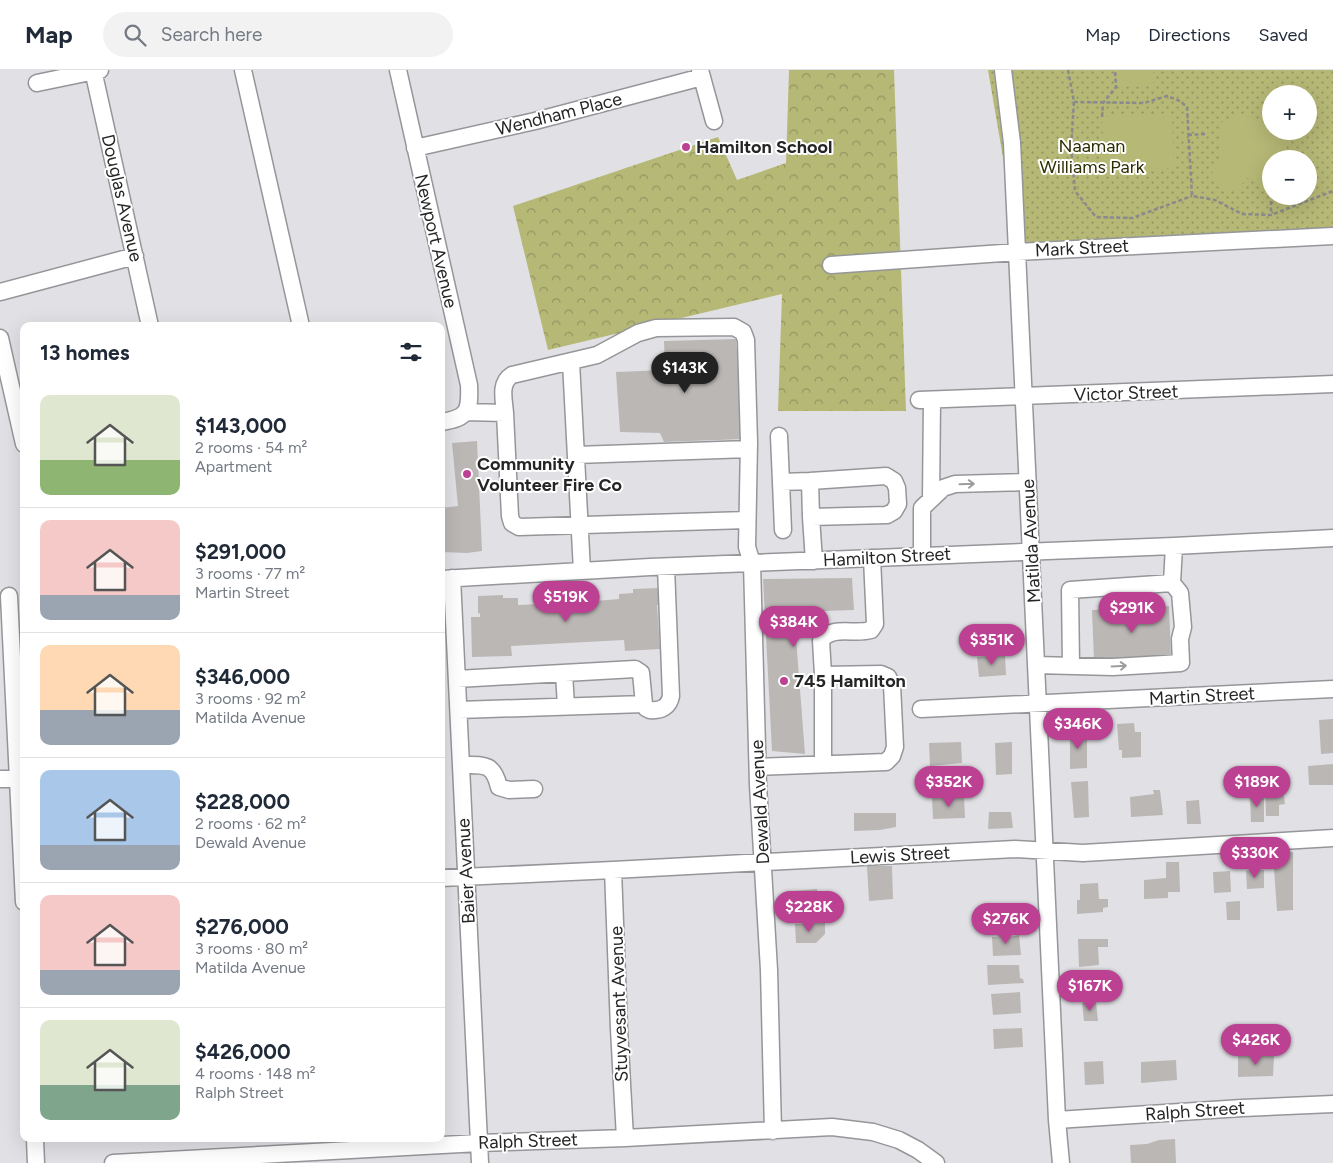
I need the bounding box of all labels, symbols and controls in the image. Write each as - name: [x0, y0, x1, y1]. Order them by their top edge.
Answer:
- search box: [103, 12, 453, 57]
- text: Map: [25, 20, 73, 49]
- icon: search: [121, 21, 149, 49]
- text: Search here: [161, 23, 262, 46]
- text: Map: [1085, 24, 1120, 46]
- text: Directions: [1148, 24, 1230, 46]
- text: Saved: [1258, 24, 1308, 46]
- map controls: [1262, 85, 1317, 205]
- button: +: [1262, 85, 1317, 140]
- street label: Wendham Place: [494, 88, 624, 140]
- street label: Douglas Avenue: [97, 132, 147, 264]
- park label: Naaman Williams Park: [1039, 135, 1145, 178]
- place label: Hamilton School: [696, 136, 832, 158]
- marker: Hamilton School: [680, 141, 692, 153]
- button: −: [1262, 150, 1317, 205]
- street label: Newport Avenue: [410, 172, 462, 310]
- street label: Mark Street: [1034, 235, 1130, 261]
- icon: filters: [397, 338, 425, 366]
- text: 13 homes: [40, 340, 129, 365]
- pin: $143K: [650, 352, 720, 394]
- text: $143K: [662, 358, 708, 377]
- street label: Victor Street: [1073, 380, 1179, 406]
- text: $143,000: [195, 413, 287, 438]
- icon: home: [80, 415, 140, 475]
- text: 2 rooms · 54 m²: [195, 438, 307, 457]
- place label: Community Volunteer Fire Co: [477, 453, 622, 496]
- text: Apartment: [195, 457, 272, 476]
- marker: Community Volunteer Fire Co: [461, 468, 473, 480]
- street label: Matilda Avenue: [1017, 478, 1045, 604]
- one-way arrow: [958, 479, 974, 489]
- text: $291,000: [195, 539, 286, 564]
- icon: home: [80, 540, 140, 600]
- street label: Hamilton Street: [822, 543, 952, 571]
- text: 3 rooms · 77 m²: [195, 564, 305, 583]
- pin: $519K: [531, 580, 601, 623]
- text: Martin Street: [195, 583, 290, 602]
- text: $519K: [544, 587, 588, 606]
- pin: $291K: [1097, 592, 1167, 634]
- text: $291K: [1110, 598, 1154, 617]
- pin: $384K: [759, 606, 829, 648]
- text: $384K: [770, 612, 818, 631]
- pin: $351K: [957, 624, 1027, 666]
- text: $351K: [970, 630, 1014, 649]
- one-way arrow: [1111, 662, 1127, 671]
- text: $346,000: [195, 664, 290, 689]
- icon: home: [80, 665, 140, 725]
- place label: 745 Hamilton: [794, 670, 906, 692]
- marker: 745 Hamilton: [778, 675, 790, 687]
- street label: Martin Street: [1148, 682, 1256, 710]
- text: 3 rooms · 92 m²: [195, 689, 306, 708]
- text: Matilda Avenue: [195, 708, 306, 727]
- pin: $346K: [1043, 708, 1113, 750]
- text: $346K: [1054, 714, 1102, 733]
- street label: Dewald Avenue: [746, 739, 774, 865]
- pin: $352K: [914, 766, 984, 808]
- pin: $189K: [1222, 766, 1292, 808]
- text: $352K: [926, 772, 972, 791]
- text: $189K: [1234, 772, 1280, 791]
- text: $228,000: [195, 789, 290, 814]
- icon: home: [80, 790, 140, 850]
- text: 2 rooms · 62 m²: [195, 814, 306, 833]
- street label: Baier Avenue: [452, 818, 480, 924]
- text: Dewald Avenue: [195, 833, 306, 852]
- pin: $330K: [1220, 836, 1290, 879]
- street label: Lewis Street: [849, 841, 951, 869]
- text: $330K: [1231, 843, 1279, 862]
- pin: $228K: [774, 890, 844, 933]
- text: $228K: [785, 897, 833, 916]
- pin: $276K: [971, 902, 1041, 945]
- text: $276K: [983, 909, 1029, 928]
- text: $276,000: [195, 914, 289, 939]
- icon: home: [80, 915, 140, 975]
- street label: Stuyvesant Avenue: [605, 925, 633, 1082]
- text: 3 rooms · 80 m²: [195, 939, 308, 958]
- text: Matilda Avenue: [195, 958, 306, 977]
- pin: $167K: [1055, 970, 1125, 1012]
- text: $167K: [1068, 976, 1112, 995]
- pin: $426K: [1221, 1024, 1291, 1066]
- text: $426K: [1232, 1030, 1280, 1049]
- text: $426,000: [195, 1039, 291, 1064]
- icon: home: [80, 1040, 140, 1100]
- text: 4 rooms · 148 m²: [195, 1064, 316, 1083]
- text: Ralph Street: [195, 1083, 284, 1102]
- street label: Ralph Street: [1144, 1097, 1246, 1125]
- street label: Ralph Street: [478, 1128, 579, 1154]

